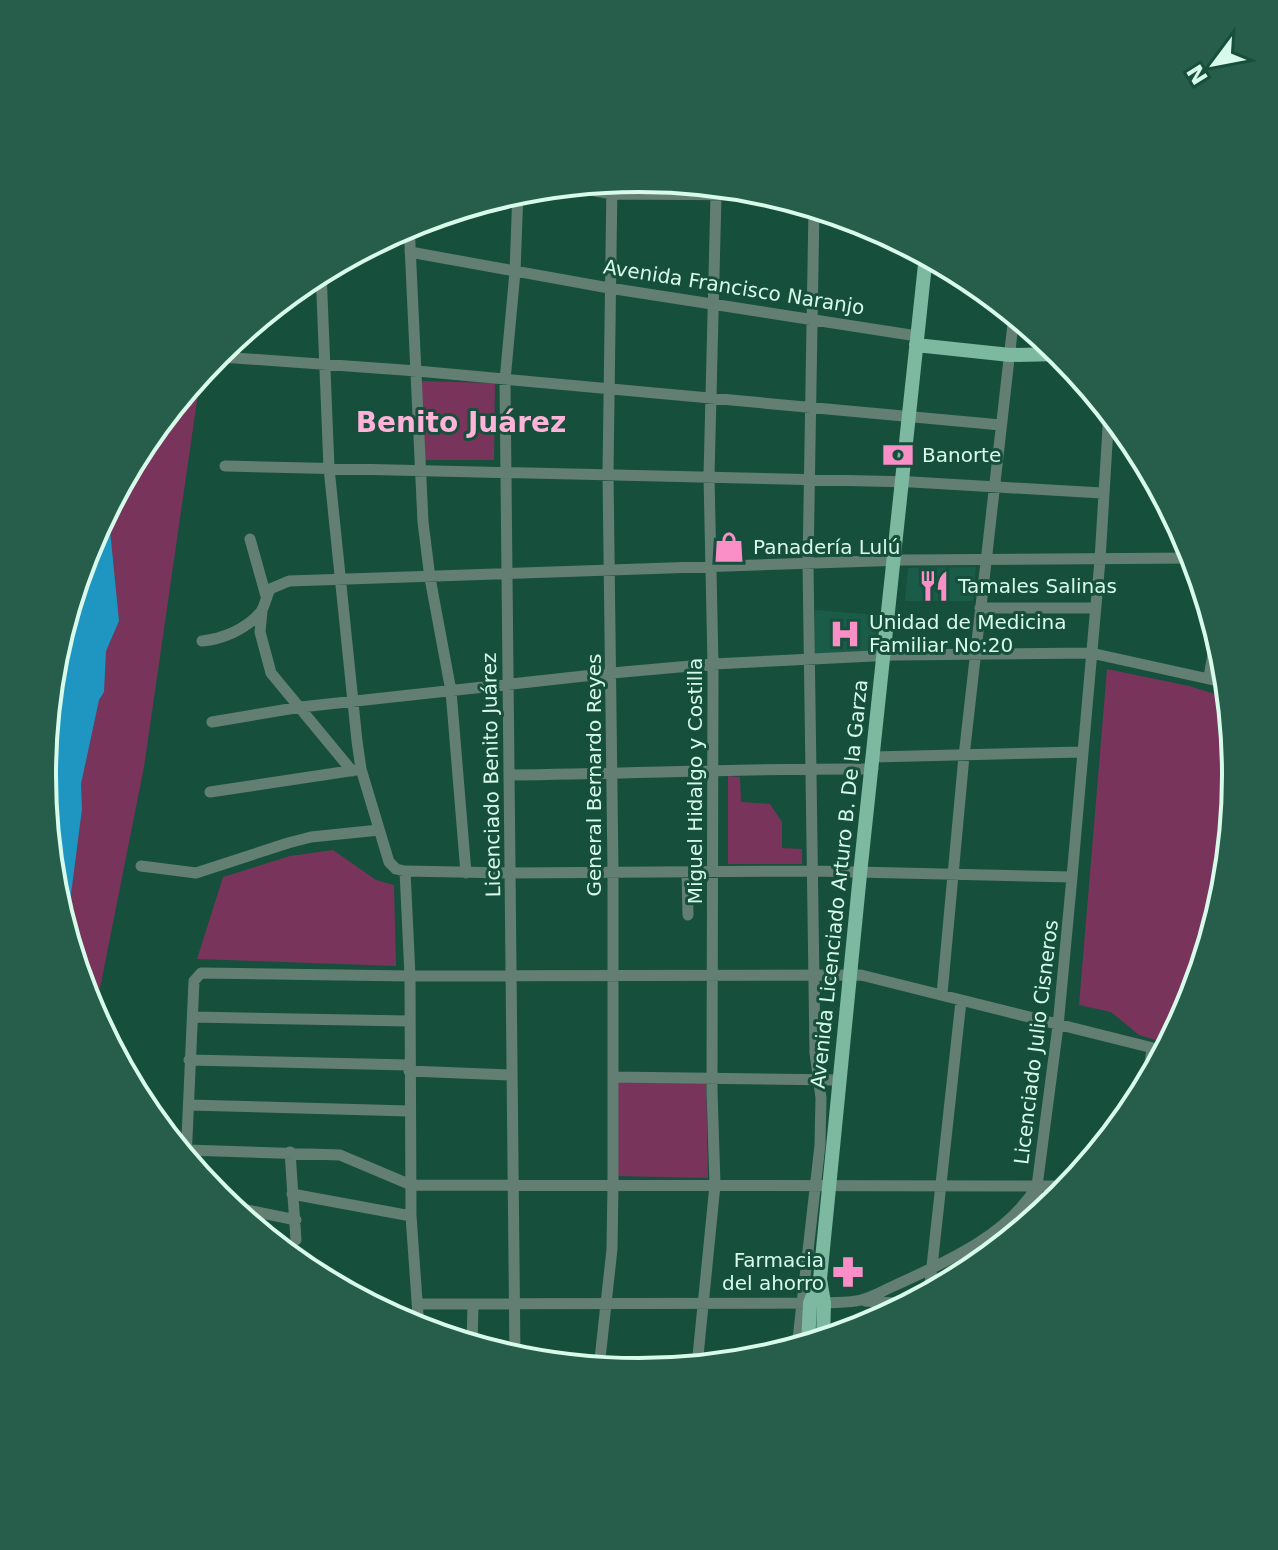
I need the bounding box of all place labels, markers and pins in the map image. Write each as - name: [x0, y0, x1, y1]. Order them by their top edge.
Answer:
- bank icon: Banorte: [881, 438, 915, 472]
- place label: Banorte: [922, 443, 1001, 467]
- shop icon: Panadería Lulú: [712, 530, 746, 564]
- place label: Panadería Lulú: [753, 535, 900, 559]
- restaurant icon: Tamales Salinas: [917, 569, 951, 603]
- place label: Tamales Salinas: [957, 574, 1117, 598]
- place label: Unidad de Medicina Familiar No:20: [869, 610, 1067, 657]
- hospital icon: Unidad de Medicina Familiar No:20: [828, 617, 862, 651]
- place label: Farmacia del ahorro: [722, 1248, 824, 1295]
- pharmacy icon: Farmacia del ahorro: [831, 1255, 865, 1289]

